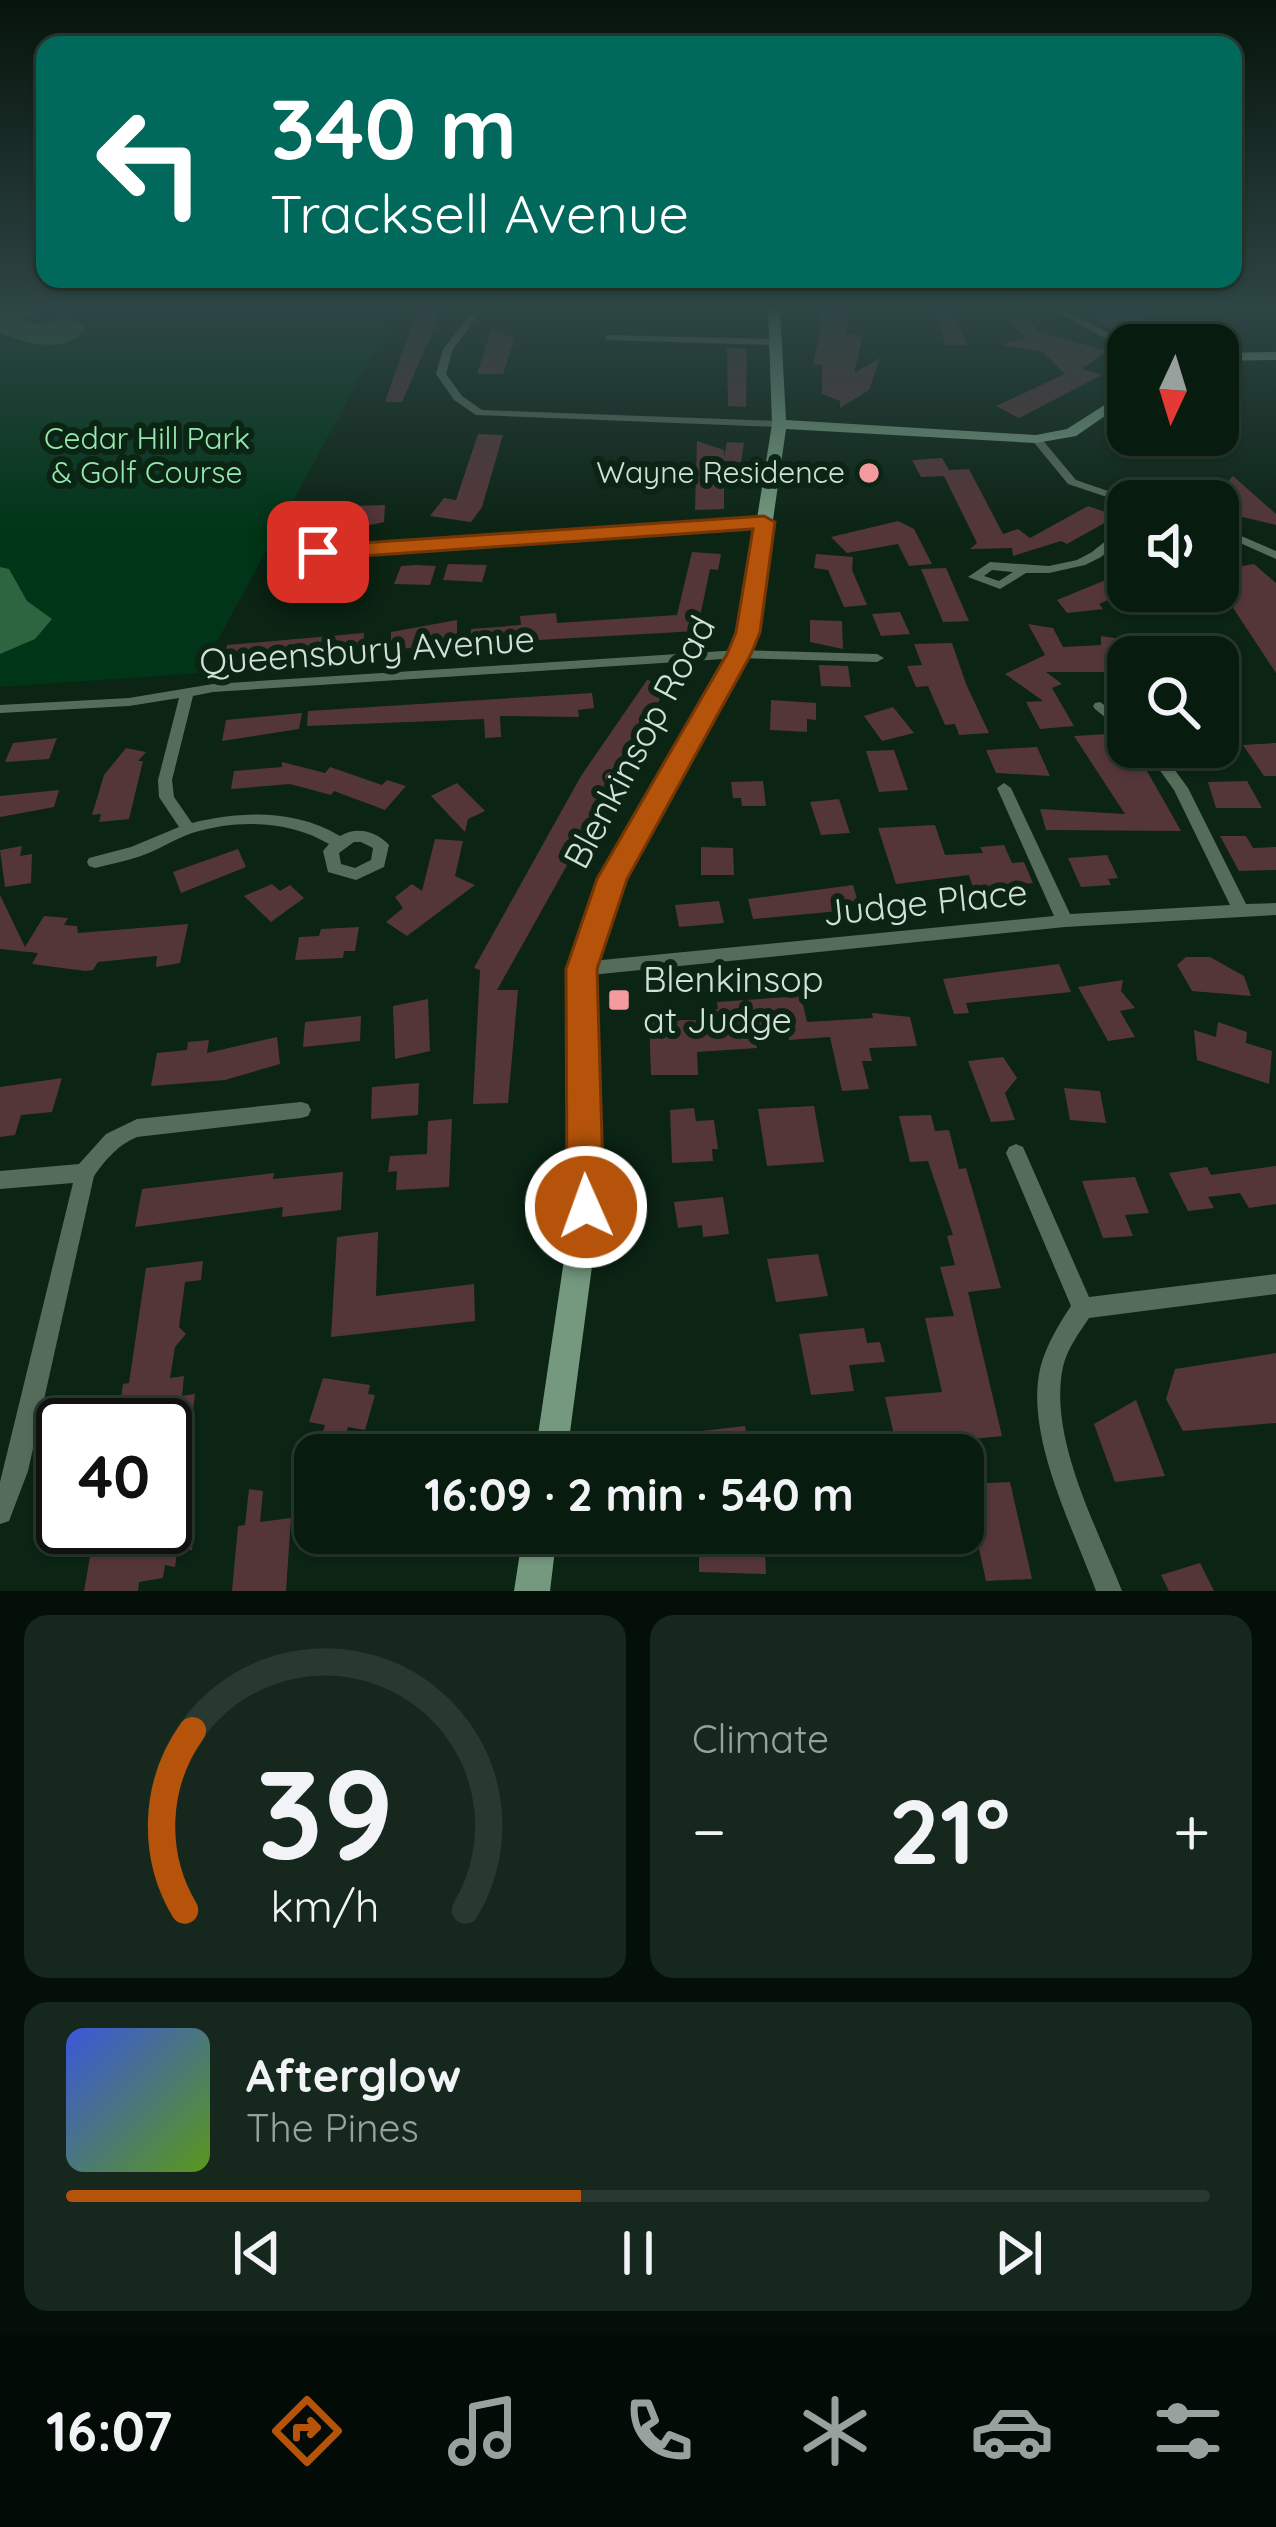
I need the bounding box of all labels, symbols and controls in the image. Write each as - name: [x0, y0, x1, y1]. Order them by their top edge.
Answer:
- text: 340 m: [270, 75, 517, 180]
- icon: left: [72, 84, 228, 240]
- text: Tracksell Avenue: [270, 179, 689, 247]
- north arrow: [1107, 324, 1239, 456]
- map controls: [1107, 324, 1239, 768]
- park label: Cedar Hill Park & Golf Course: [44, 419, 250, 491]
- place label: Wayne Residence: [596, 453, 845, 491]
- marker: Wayne Residence: [856, 460, 882, 486]
- button: sound: [1107, 480, 1239, 612]
- pin: [267, 501, 369, 603]
- icon: arrive: [285, 519, 351, 585]
- street label: Blenkinsop Road: [553, 608, 724, 876]
- street label: Queensbury Avenue: [198, 615, 536, 684]
- button: search: [1107, 636, 1239, 768]
- street label: Judge Place: [820, 868, 1029, 935]
- place label: Blenkinsop at Judge: [643, 956, 824, 1042]
- marker: Blenkinsop at Judge: [606, 987, 632, 1013]
- position arrow: [523, 1144, 649, 1270]
- speed limit sign: 40: [36, 1398, 192, 1554]
- text: 16:09 · 2 min · 540 m: [424, 1466, 854, 1522]
- text: Climate: [692, 1714, 829, 1763]
- text: 39: [256, 1734, 394, 1890]
- text: 21°: [889, 1774, 1010, 1887]
- text: −: [692, 1789, 726, 1872]
- text: +: [1173, 1789, 1210, 1872]
- text: km/h: [271, 1878, 379, 1932]
- text: Afterglow: [246, 2047, 461, 2103]
- text: The Pines: [246, 2103, 419, 2152]
- icon: previous: [224, 2220, 290, 2286]
- icon: pause: [605, 2220, 671, 2286]
- icon: next: [986, 2220, 1052, 2286]
- icon: directions: [265, 2389, 349, 2473]
- icon: music: [441, 2389, 525, 2473]
- icon: phone: [617, 2389, 701, 2473]
- icon: climate: [793, 2389, 877, 2473]
- icon: car: [970, 2389, 1054, 2473]
- icon: filters: [1146, 2389, 1230, 2473]
- text: 16:07: [46, 2397, 172, 2465]

